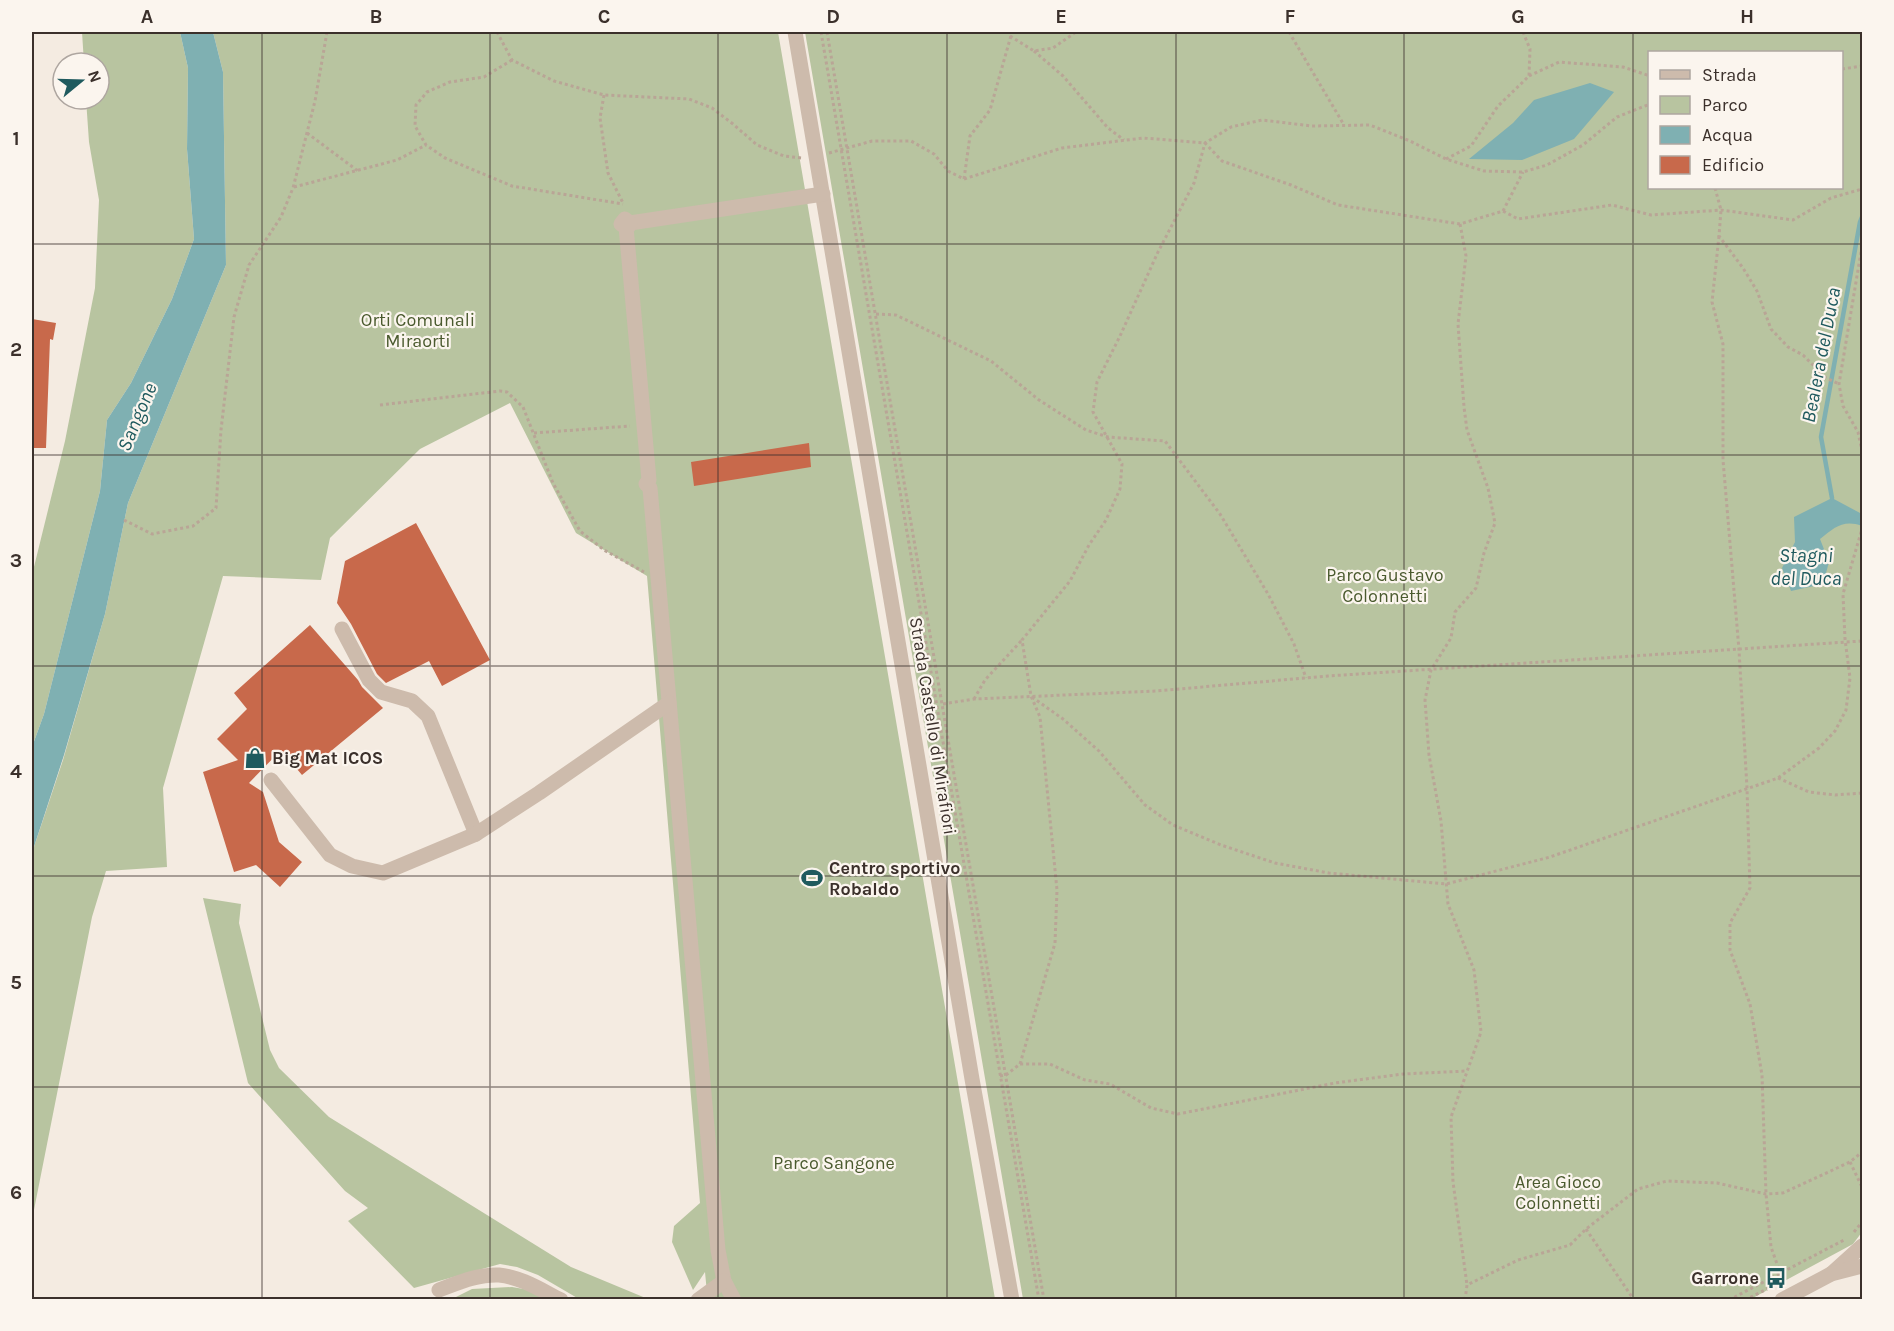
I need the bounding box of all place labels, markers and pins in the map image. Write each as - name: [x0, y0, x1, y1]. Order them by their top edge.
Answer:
- shop icon: Big Mat ICOS: [243, 746, 267, 770]
- place label: Big Mat ICOS: [272, 747, 383, 769]
- place label: Centro sportivo Robaldo: [829, 857, 960, 900]
- sports icon: Centro sportivo Robaldo: [800, 866, 824, 890]
- bus stop icon: Garrone: [1764, 1266, 1788, 1290]
- place label: Garrone: [1691, 1267, 1759, 1289]

